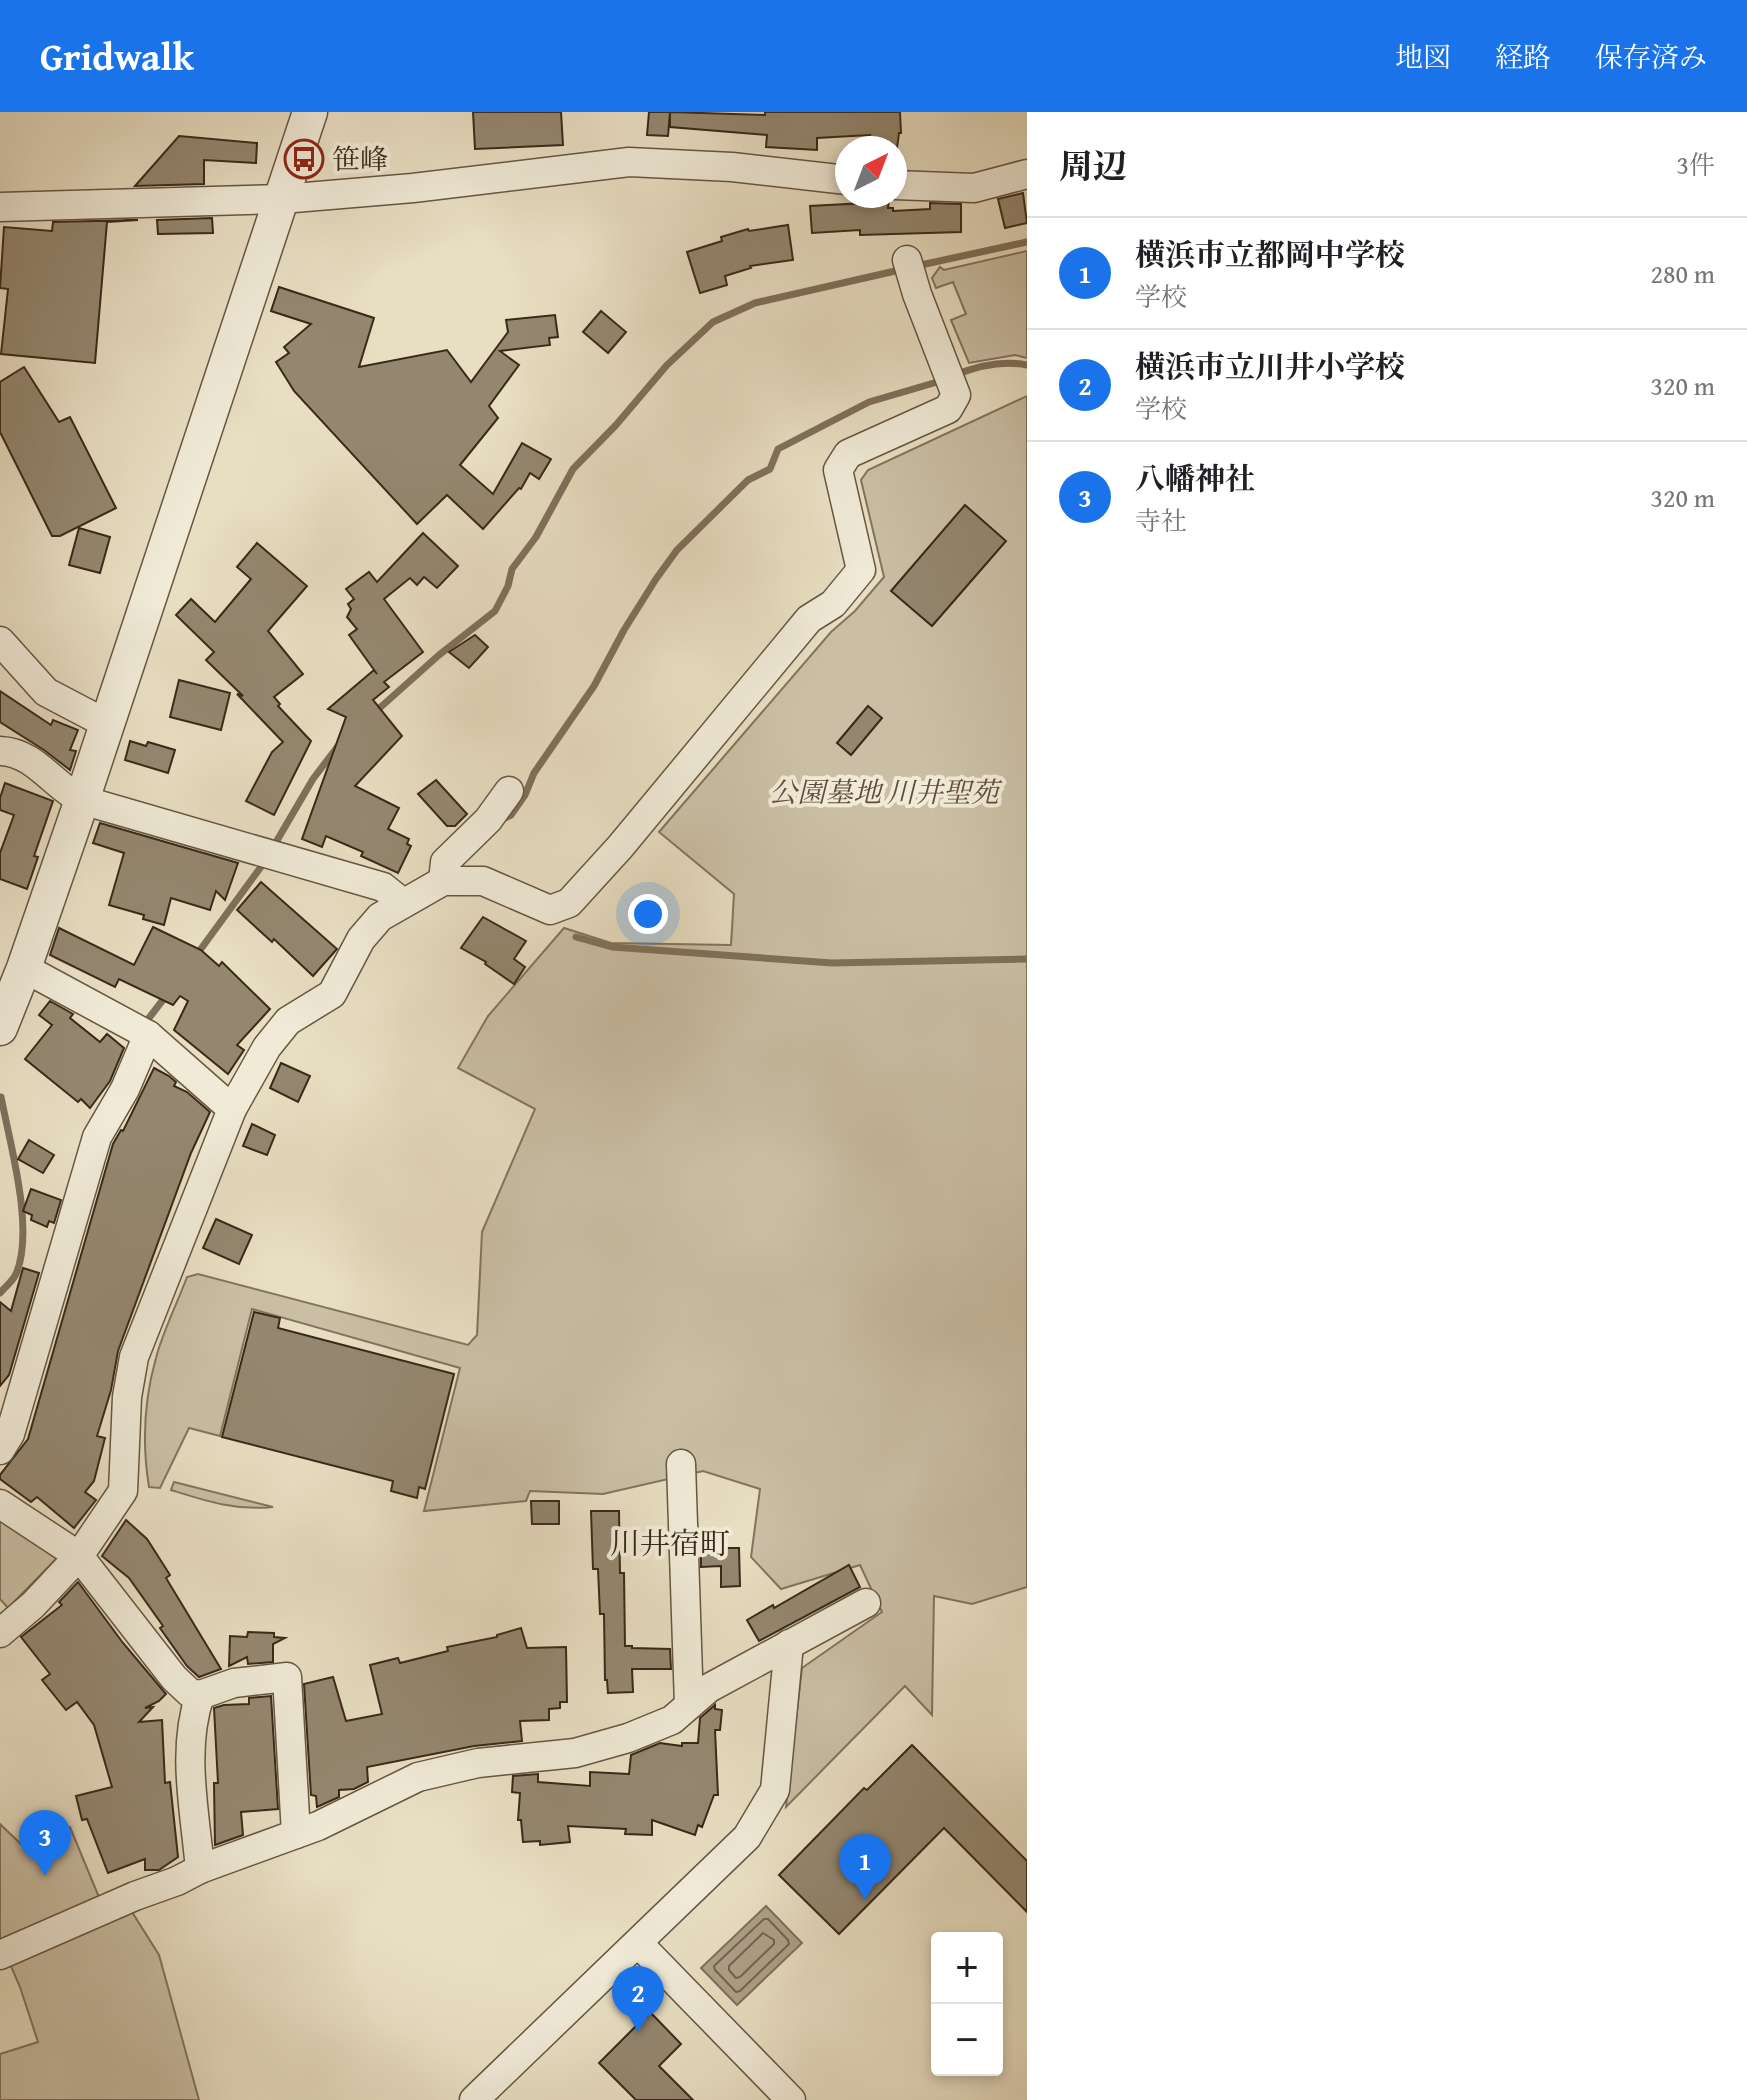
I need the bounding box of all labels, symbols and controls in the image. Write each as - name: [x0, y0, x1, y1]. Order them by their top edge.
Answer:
- text: Gridwalk: [40, 28, 194, 84]
- text: 地図: [1395, 36, 1451, 77]
- text: 経路: [1495, 36, 1551, 77]
- text: 保存済み: [1595, 36, 1707, 77]
- north arrow: [835, 136, 907, 208]
- bus stop icon: 笹峰: [283, 138, 325, 180]
- place label: 笹峰: [332, 138, 388, 179]
- text: 周辺: [1059, 141, 1127, 190]
- text: 3件: [1676, 145, 1715, 184]
- text: 横浜市立都岡中学校: [1135, 232, 1405, 276]
- text: 1: [1078, 254, 1092, 293]
- text: 280 m: [1650, 254, 1715, 293]
- text: 学校: [1135, 277, 1187, 316]
- text: 横浜市立川井小学校: [1135, 344, 1405, 388]
- text: 2: [1078, 366, 1092, 405]
- text: 320 m: [1650, 366, 1715, 405]
- text: 学校: [1135, 389, 1187, 428]
- text: 八幡神社: [1135, 456, 1255, 500]
- text: 3: [1078, 478, 1092, 517]
- text: 320 m: [1650, 478, 1715, 517]
- text: 寺社: [1135, 501, 1187, 540]
- park label: 公園墓地 川井聖苑: [769, 771, 1003, 812]
- your location: [628, 894, 668, 934]
- district label: 川井宿町: [610, 1521, 730, 1565]
- pin: 3: [19, 1810, 71, 1876]
- pin: 1: [839, 1834, 891, 1900]
- map controls: [931, 1932, 1003, 2076]
- button: +: [931, 1932, 1003, 2004]
- pin: 2: [612, 1966, 664, 2032]
- button: −: [931, 2004, 1003, 2076]

